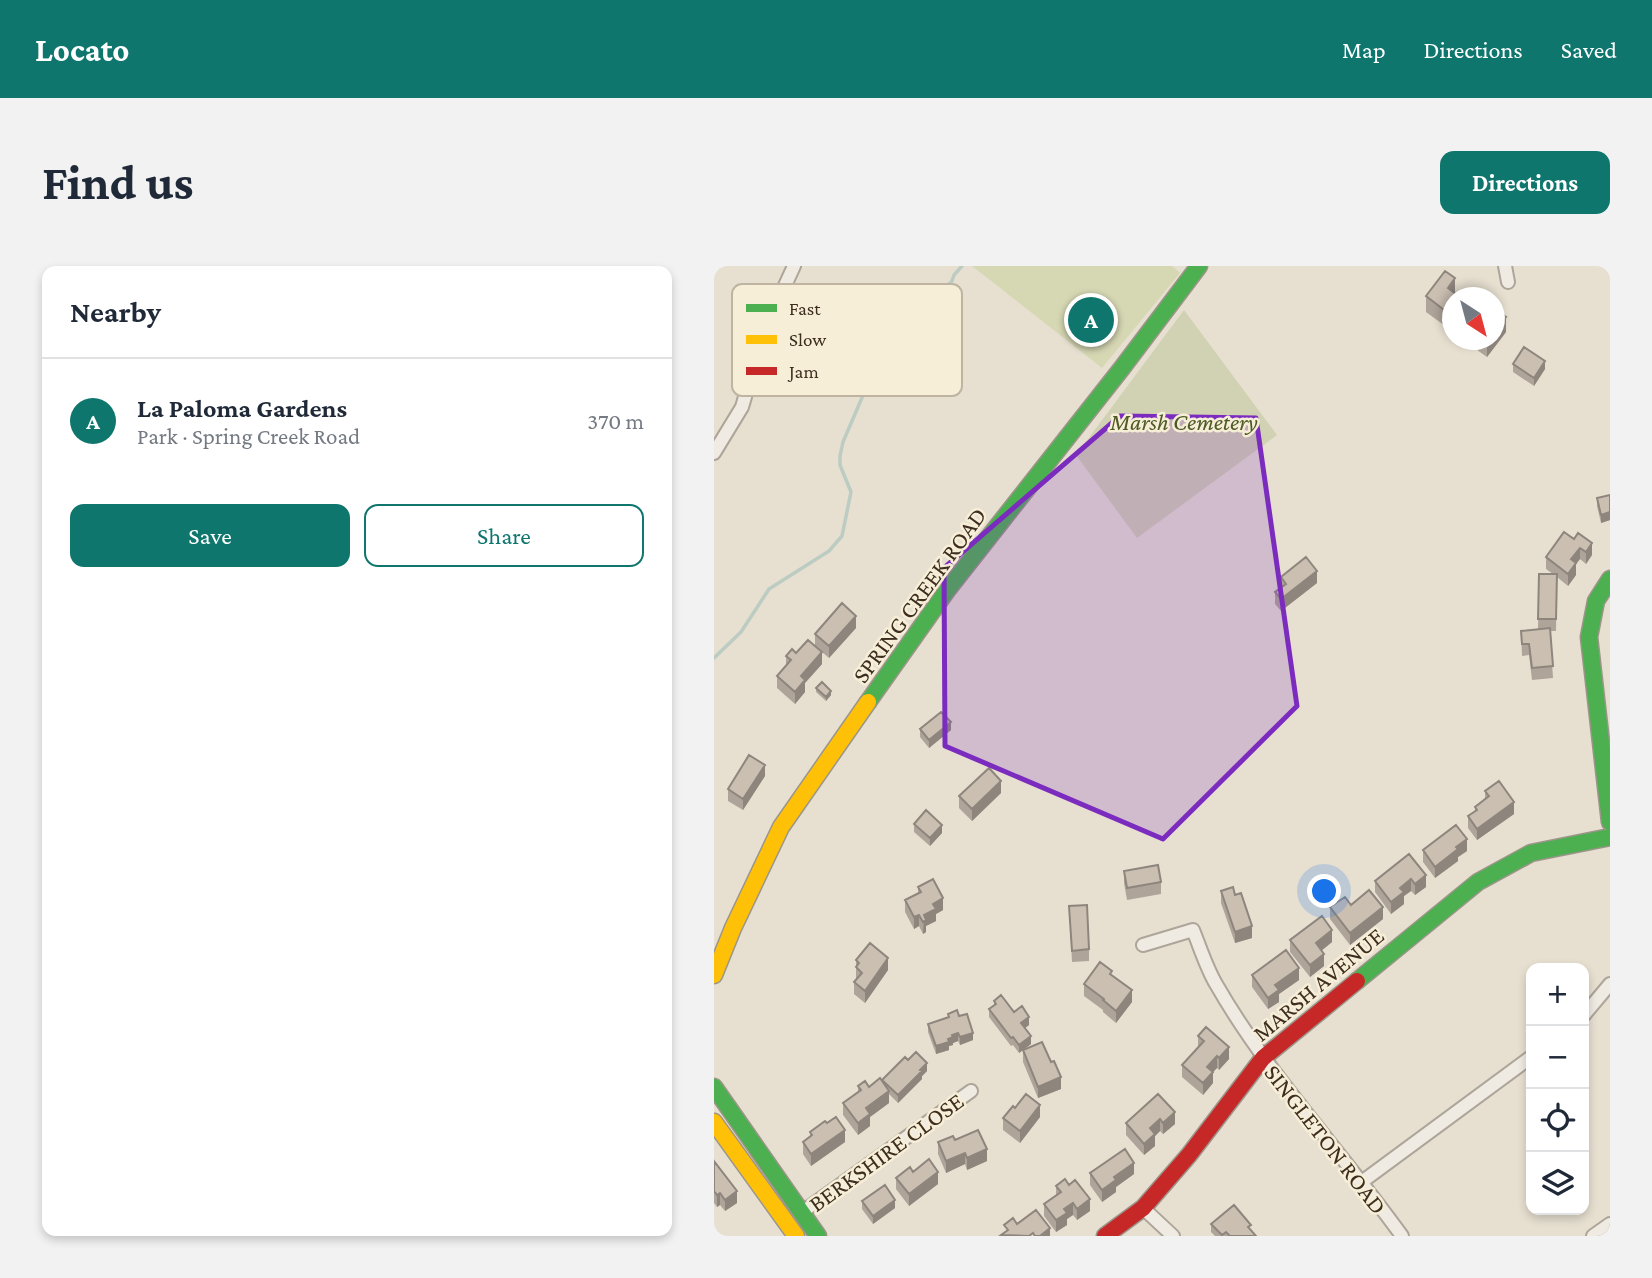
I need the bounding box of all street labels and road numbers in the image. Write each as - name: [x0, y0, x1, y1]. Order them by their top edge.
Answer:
- street label: SPRING CREEK ROAD: [846, 502, 992, 688]
- street label: MARSH AVENUE: [1247, 921, 1389, 1047]
- street label: SINGLETON ROAD: [1259, 1059, 1393, 1219]
- street label: BERKSHIRE CLOSE: [803, 1087, 969, 1217]

